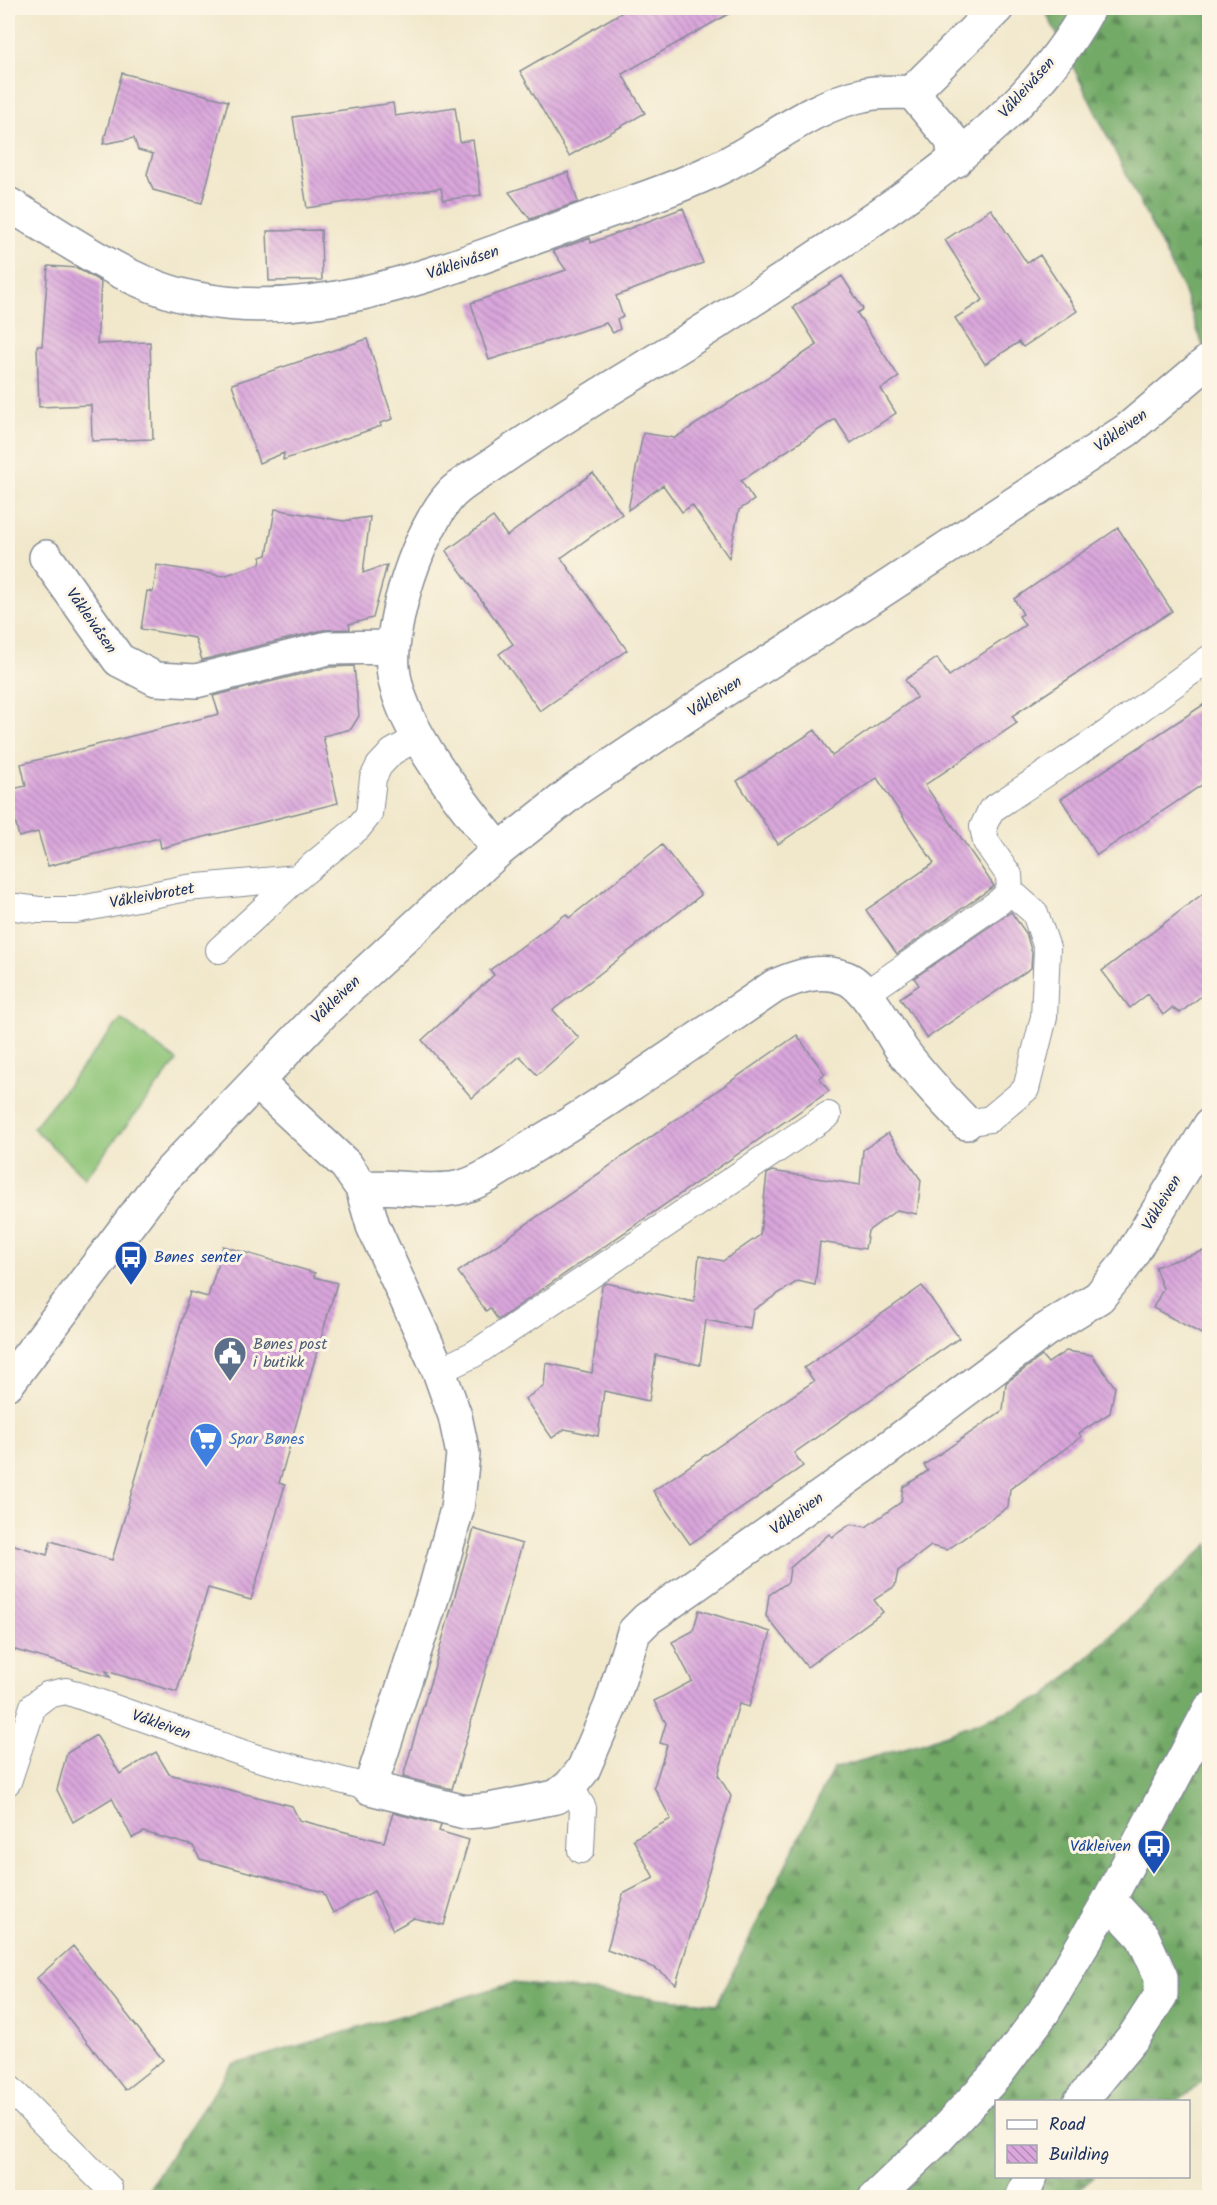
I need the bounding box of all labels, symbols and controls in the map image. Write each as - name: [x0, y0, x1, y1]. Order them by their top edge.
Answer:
- street label: Våkleivåsen: [992, 52, 1062, 124]
- street label: Våkleivåsen: [423, 239, 503, 287]
- street label: Våkleiven: [1089, 403, 1153, 459]
- street label: Våkleivåsen: [59, 583, 123, 659]
- street label: Våkleiven: [683, 670, 747, 724]
- street label: Våkleivbrotet: [108, 876, 197, 916]
- street label: Våkleiven: [305, 970, 367, 1030]
- street label: Våkleiven: [1136, 1170, 1188, 1236]
- bus stop icon: Bønes senter: [113, 1239, 149, 1286]
- place label: Bønes senter: [154, 1245, 243, 1270]
- place label: Bønes post i butikk: [253, 1332, 328, 1375]
- public building icon: Bønes post i butikk: [212, 1335, 248, 1382]
- supermarket icon: Spar Bønes: [188, 1421, 224, 1468]
- place label: Spar Bønes: [229, 1427, 305, 1452]
- street label: Våkleiven: [765, 1486, 829, 1542]
- street label: Våkleiven: [128, 1703, 194, 1747]
- bus stop icon: Våkleiven: [1136, 1828, 1172, 1875]
- place label: Våkleiven: [1070, 1834, 1131, 1859]
- legend: [995, 2100, 1190, 2178]
- text: Road: [1049, 2111, 1086, 2140]
- text: Building: [1049, 2141, 1109, 2170]

